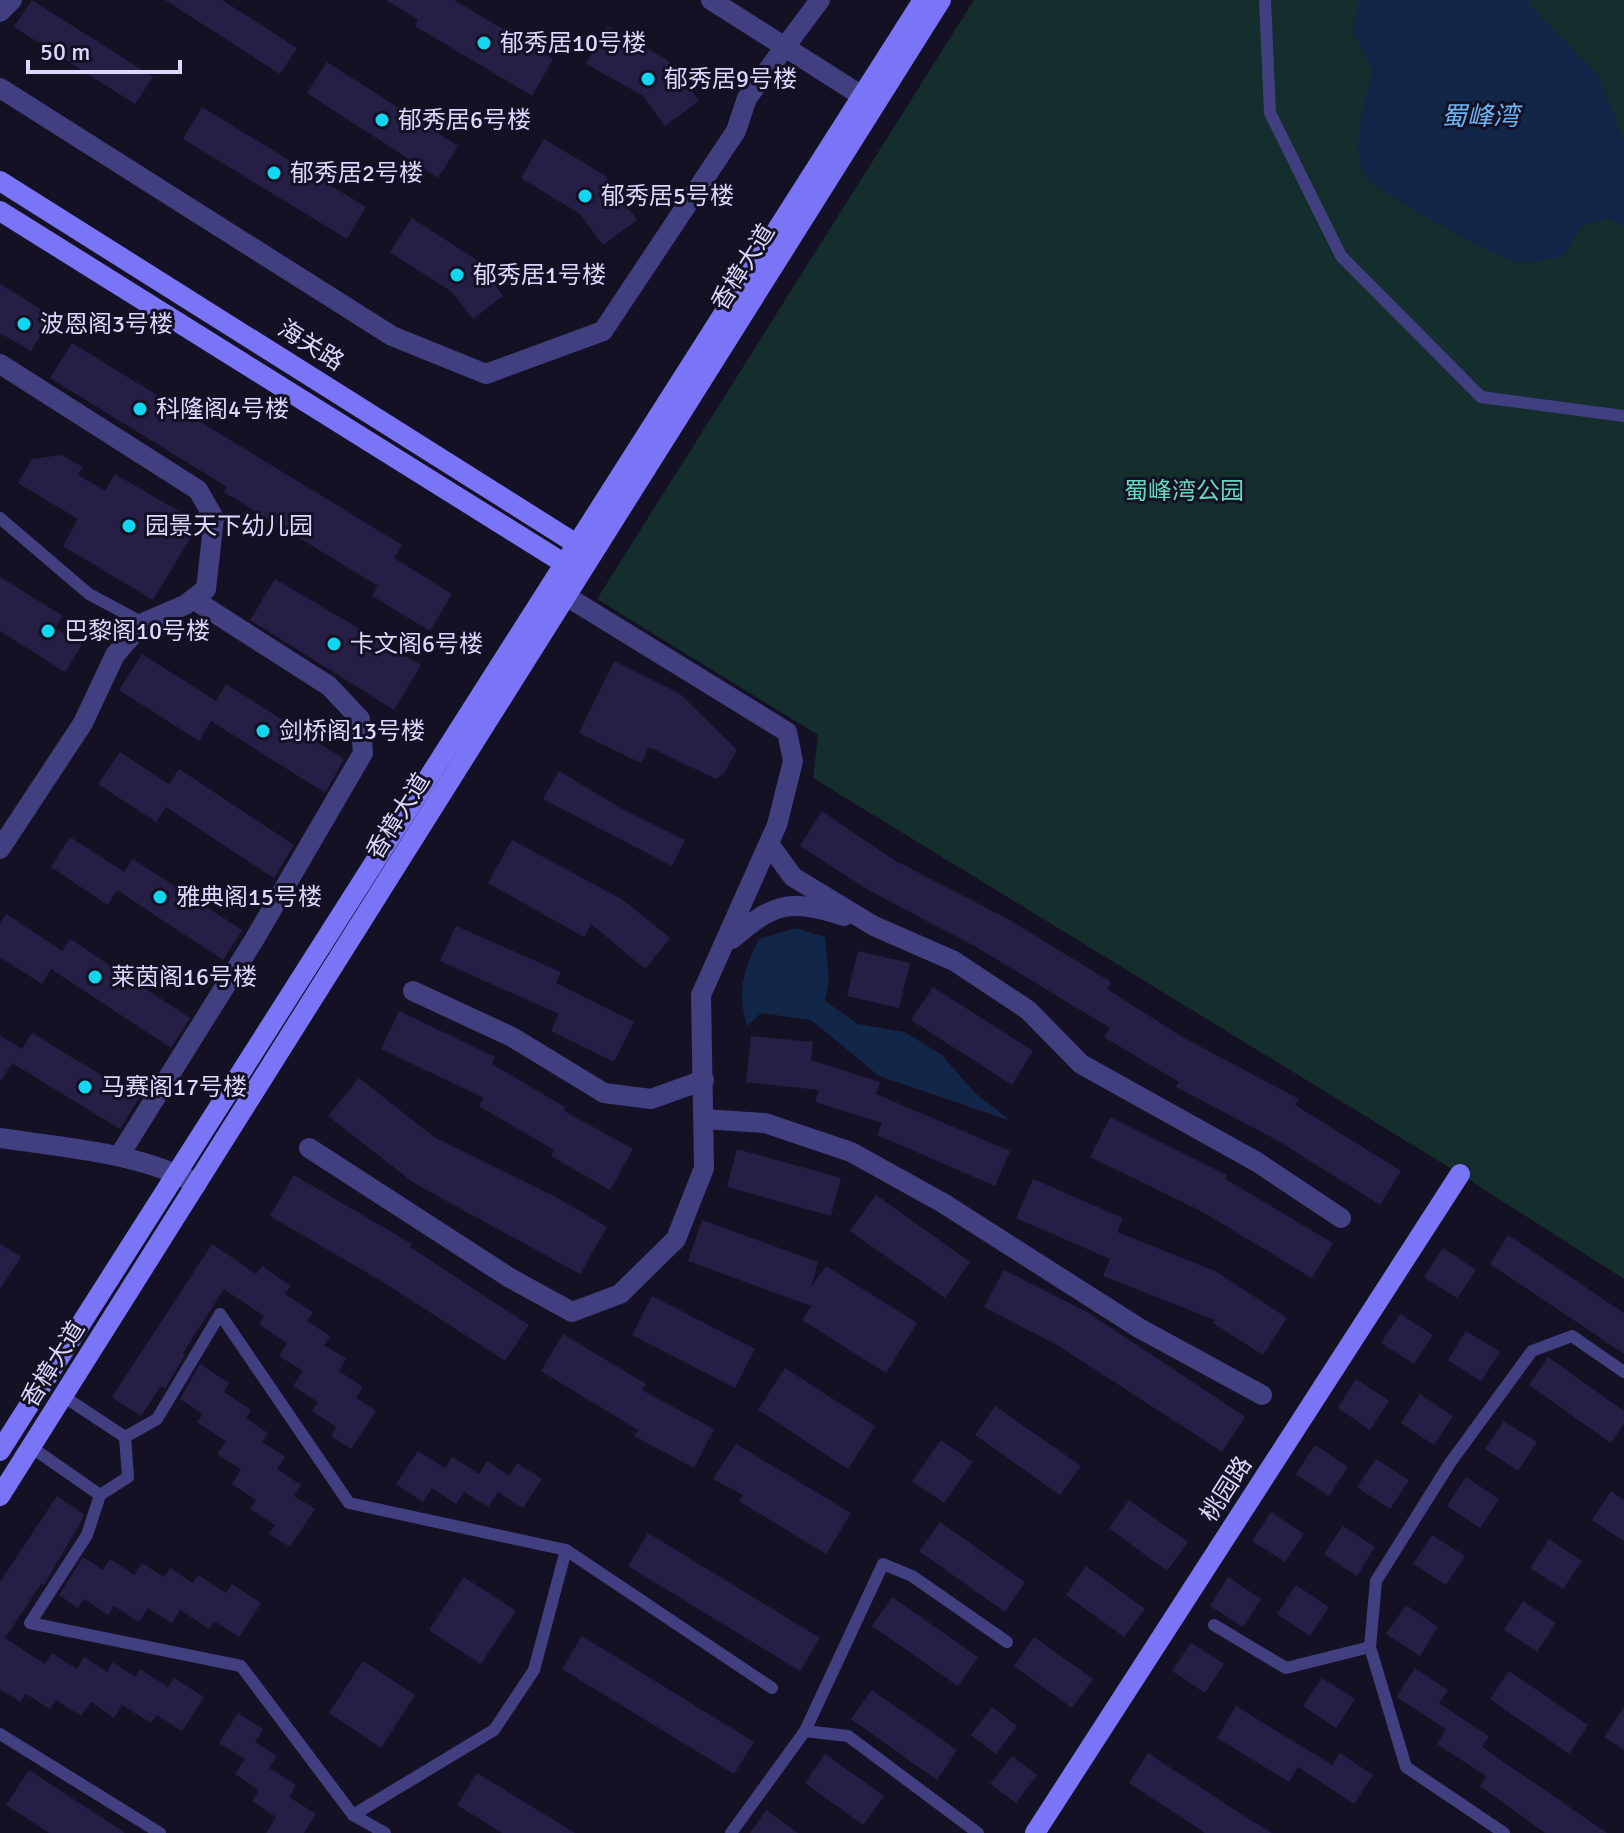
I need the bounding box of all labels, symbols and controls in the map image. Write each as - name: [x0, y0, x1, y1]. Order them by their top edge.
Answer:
- scale bar: [28, 24, 180, 74]
- place label: 郁秀居10号楼: [500, 28, 646, 58]
- marker: 郁秀居10号楼: [475, 34, 493, 52]
- text: 50 m: [40, 37, 90, 67]
- place label: 郁秀居9号楼: [664, 64, 797, 94]
- marker: 郁秀居9号楼: [639, 70, 657, 88]
- water label: 蜀峰湾: [1441, 101, 1523, 133]
- place label: 郁秀居6号楼: [398, 105, 531, 135]
- marker: 郁秀居6号楼: [373, 111, 391, 129]
- place label: 郁秀居2号楼: [290, 158, 423, 188]
- marker: 郁秀居2号楼: [265, 164, 283, 182]
- place label: 郁秀居5号楼: [601, 181, 734, 211]
- marker: 郁秀居5号楼: [576, 187, 594, 205]
- street label: 香樟大道: [705, 218, 781, 316]
- place label: 郁秀居1号楼: [473, 260, 606, 290]
- marker: 郁秀居1号楼: [448, 266, 466, 284]
- place label: 波恩阁3号楼: [40, 309, 173, 339]
- street label: 海关路: [273, 313, 349, 377]
- marker: 波恩阁3号楼: [15, 315, 33, 333]
- place label: 科隆阁4号楼: [156, 394, 289, 424]
- marker: 科隆阁4号楼: [131, 400, 149, 418]
- park label: 蜀峰湾公园: [1124, 476, 1244, 506]
- place label: 园景天下幼儿园: [145, 511, 313, 541]
- marker: 园景天下幼儿园: [120, 517, 138, 535]
- place label: 巴黎阁10号楼: [64, 616, 210, 646]
- marker: 巴黎阁10号楼: [39, 622, 57, 640]
- place label: 卡文阁6号楼: [350, 629, 483, 659]
- marker: 卡文阁6号楼: [325, 635, 343, 653]
- place label: 剑桥阁13号楼: [279, 716, 425, 746]
- marker: 剑桥阁13号楼: [254, 722, 272, 740]
- street label: 香樟大道: [360, 767, 436, 865]
- place label: 雅典阁15号楼: [176, 882, 322, 912]
- marker: 雅典阁15号楼: [151, 888, 169, 906]
- place label: 莱茵阁16号楼: [111, 962, 257, 992]
- marker: 莱茵阁16号楼: [86, 968, 104, 986]
- place label: 马赛阁17号楼: [101, 1072, 247, 1102]
- marker: 马赛阁17号楼: [76, 1078, 94, 1096]
- street label: 香樟大道: [15, 1315, 91, 1413]
- street label: 桃园路: [1194, 1451, 1258, 1527]

